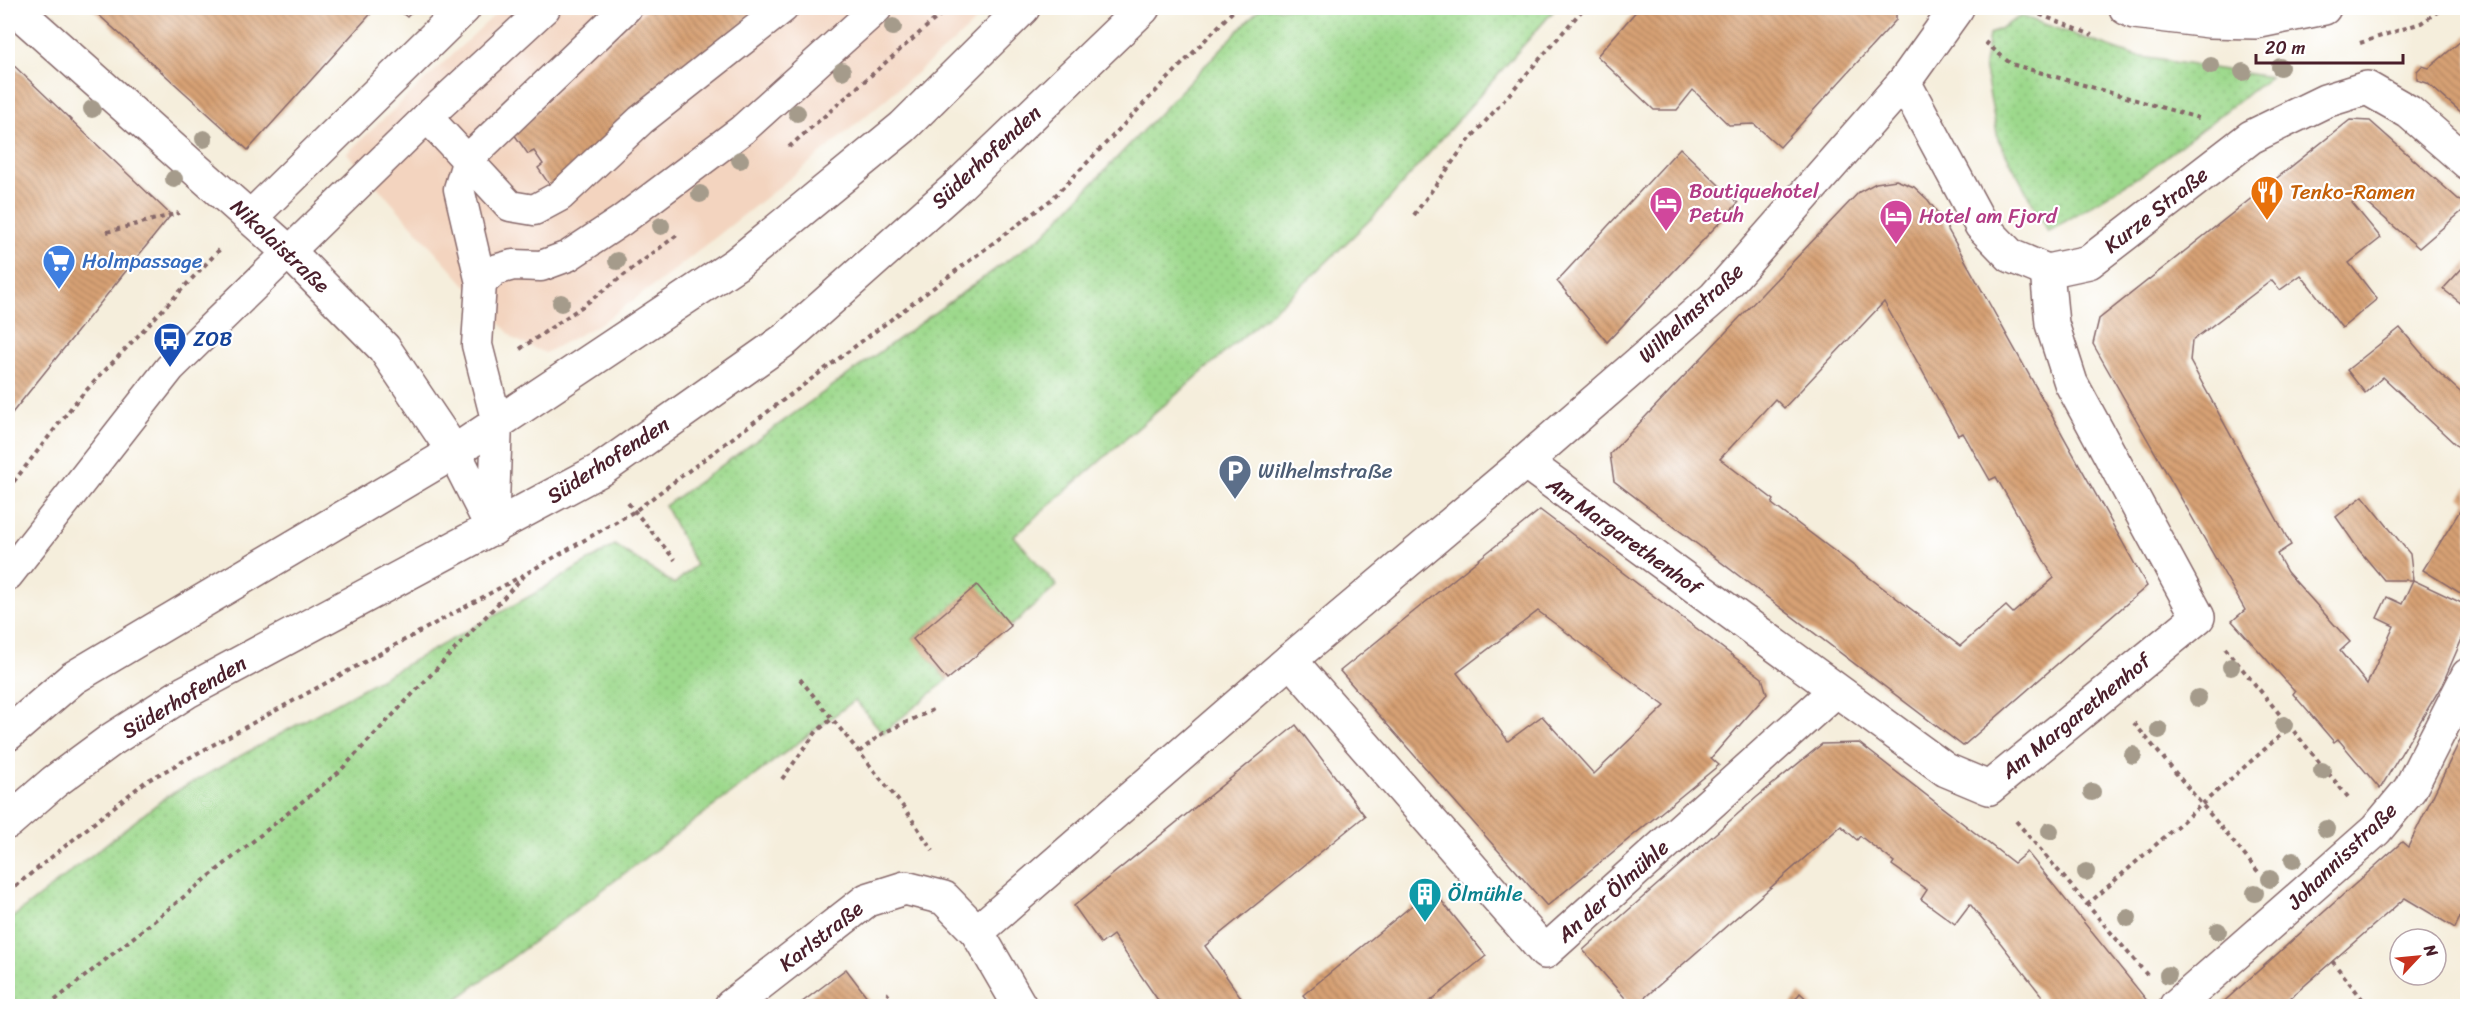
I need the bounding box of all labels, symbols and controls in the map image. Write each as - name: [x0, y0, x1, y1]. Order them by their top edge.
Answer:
- scale bar: [2256, 27, 2403, 65]
- text: 20 m: [2265, 32, 2305, 64]
- street label: Süderhofenden: [922, 95, 1050, 219]
- street label: Kurze Straße: [2095, 156, 2217, 263]
- place label: Boutiquehotel Petuh: [1689, 172, 1820, 234]
- place label: Tenko-Ramen: [2290, 173, 2415, 211]
- restaurant icon: Tenko-Ramen: [2249, 174, 2285, 221]
- hotel icon: Boutiquehotel Petuh: [1648, 185, 1684, 232]
- street label: Nikolaistraße: [221, 189, 339, 303]
- place label: Hotel am Fjord: [1919, 197, 2059, 235]
- hotel icon: Hotel am Fjord: [1878, 198, 1914, 245]
- place label: Holmpassage: [82, 242, 203, 280]
- supermarket icon: Holmpassage: [41, 243, 77, 290]
- street label: Wilhelmstraße: [1629, 253, 1753, 373]
- place label: ZOB: [193, 320, 233, 358]
- bus stop icon: ZOB: [152, 321, 188, 368]
- street label: Süderhofenden: [539, 406, 677, 514]
- place label: Wilhelmstraße: [1258, 452, 1393, 490]
- parking icon: Wilhelmstraße: [1217, 453, 1253, 500]
- street label: Am Margarethenhof: [1537, 466, 1711, 607]
- street label: Am Margarethenhof: [1992, 642, 2161, 789]
- street label: Süderhofenden: [114, 645, 254, 749]
- street label: Johannisstraße: [2277, 793, 2407, 920]
- street label: An der Ölmühle: [1547, 829, 1678, 953]
- place label: Ölmühle: [1448, 875, 1523, 913]
- building icon: Ölmühle: [1407, 876, 1443, 923]
- street label: Karlstraße: [770, 890, 872, 982]
- north arrow: [2388, 927, 2448, 987]
- text: N: [2415, 938, 2447, 963]

